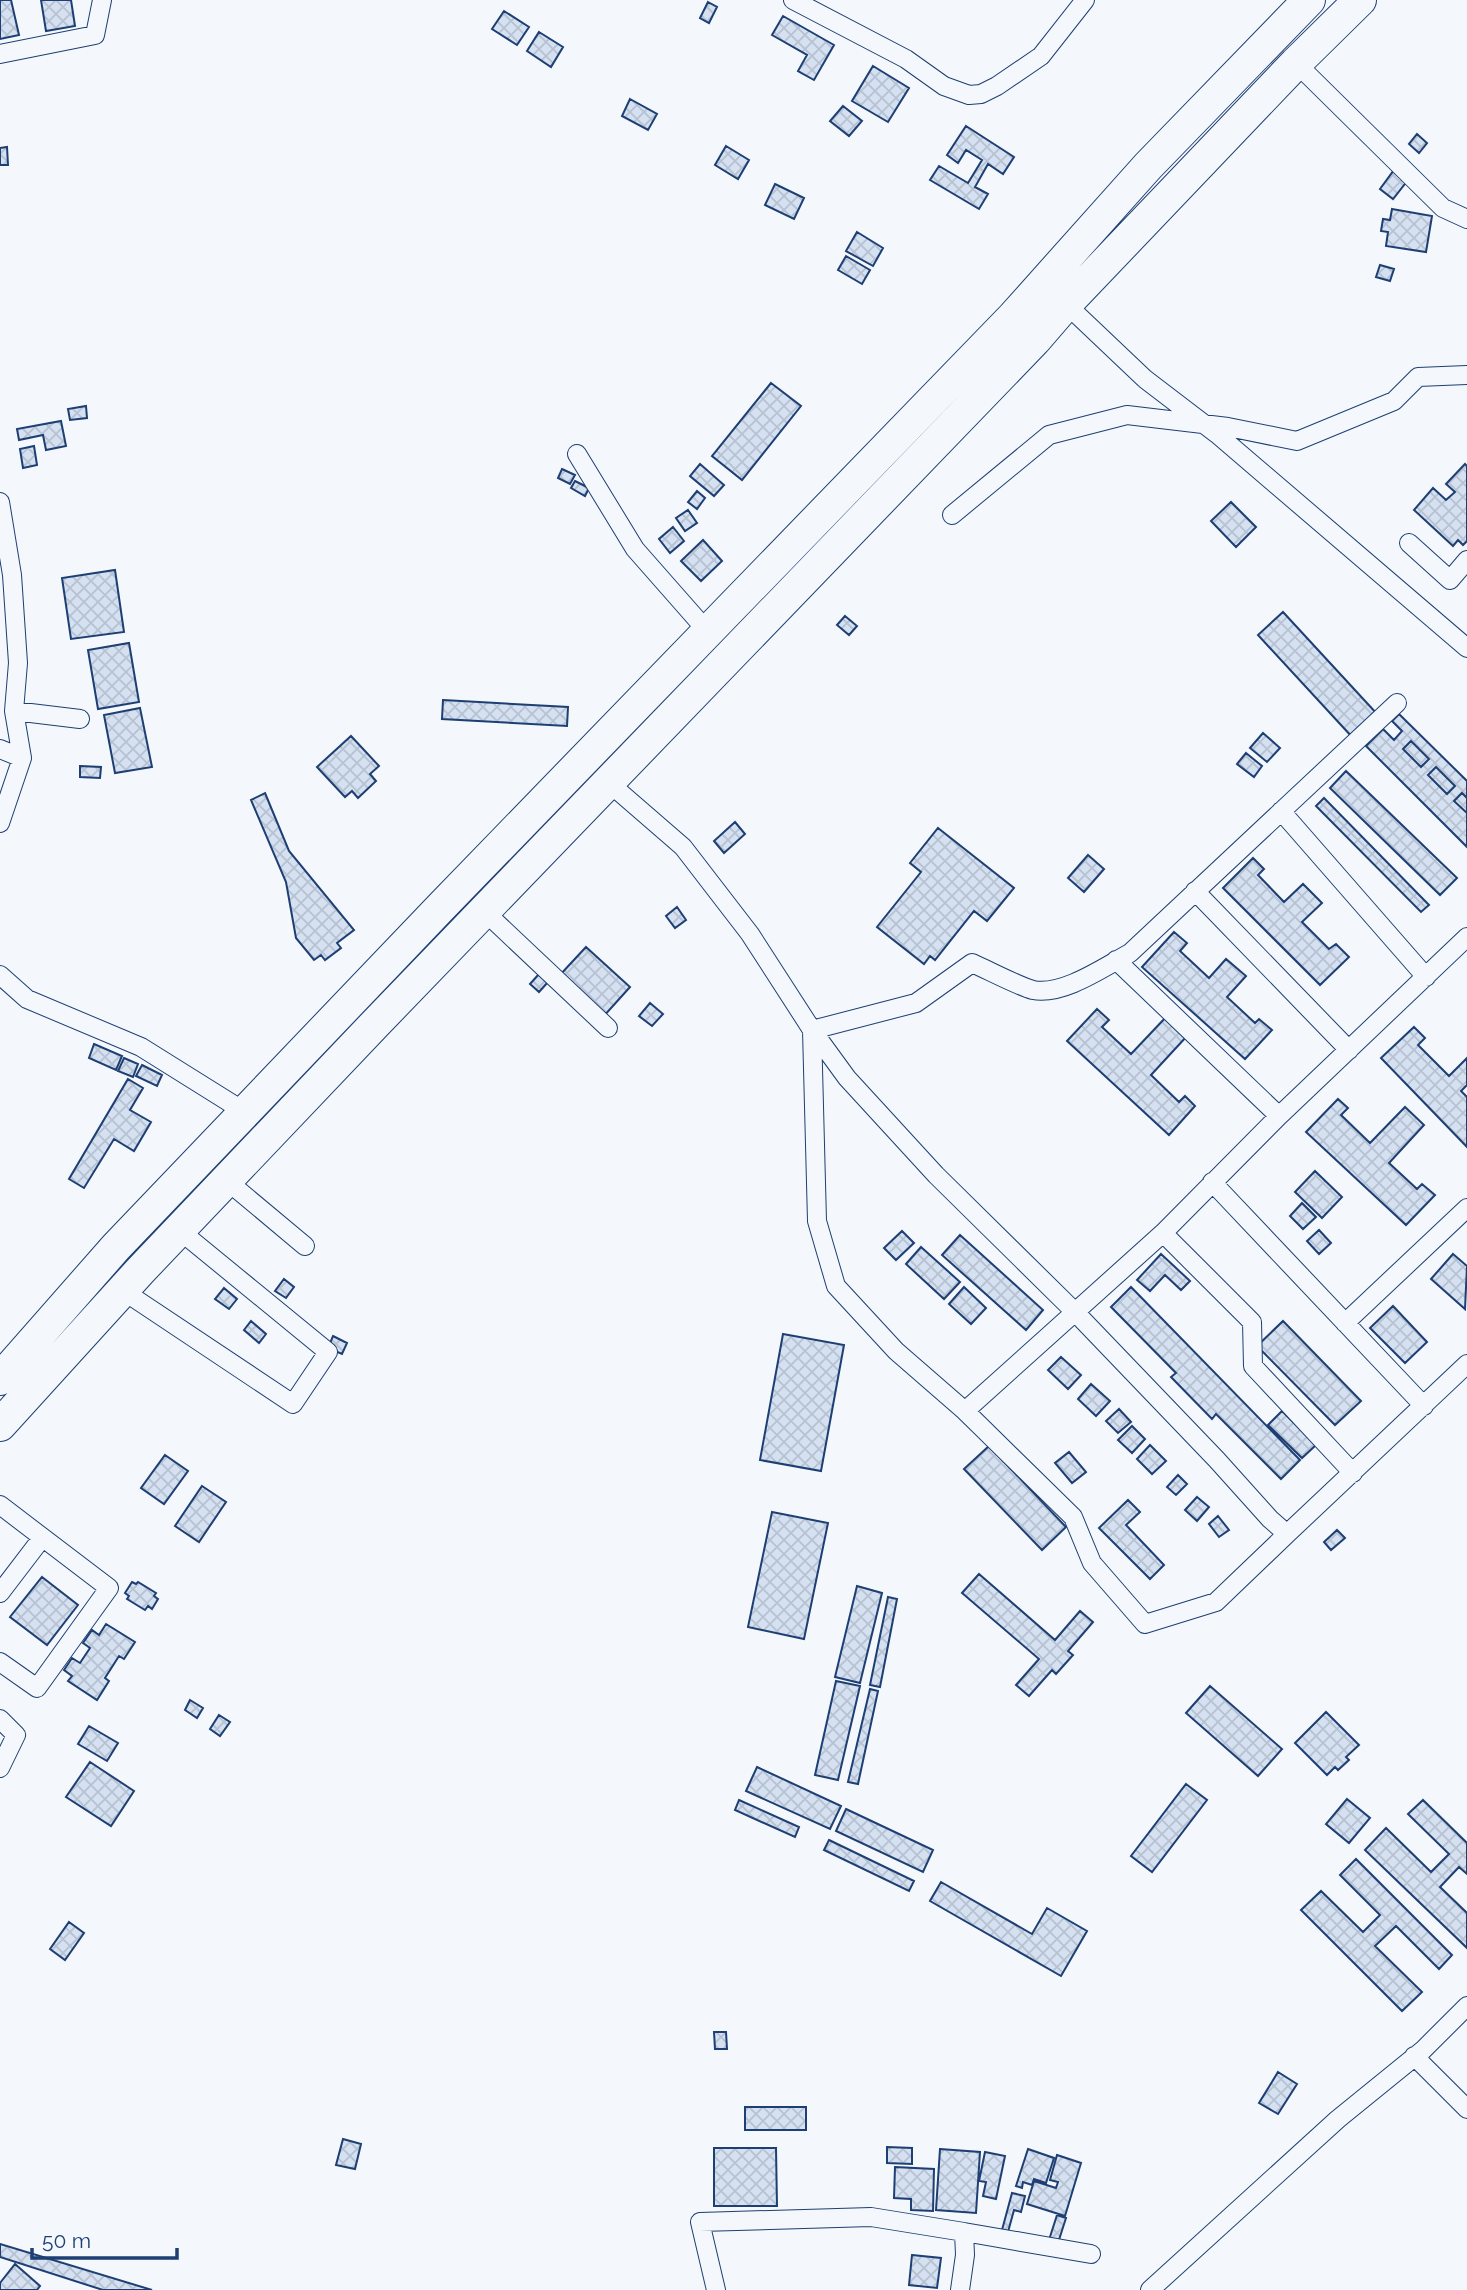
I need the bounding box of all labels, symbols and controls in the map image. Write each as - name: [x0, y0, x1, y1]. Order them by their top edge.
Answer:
- scale bar: [32, 2216, 177, 2260]
- text: 50 m: [42, 2228, 91, 2253]

